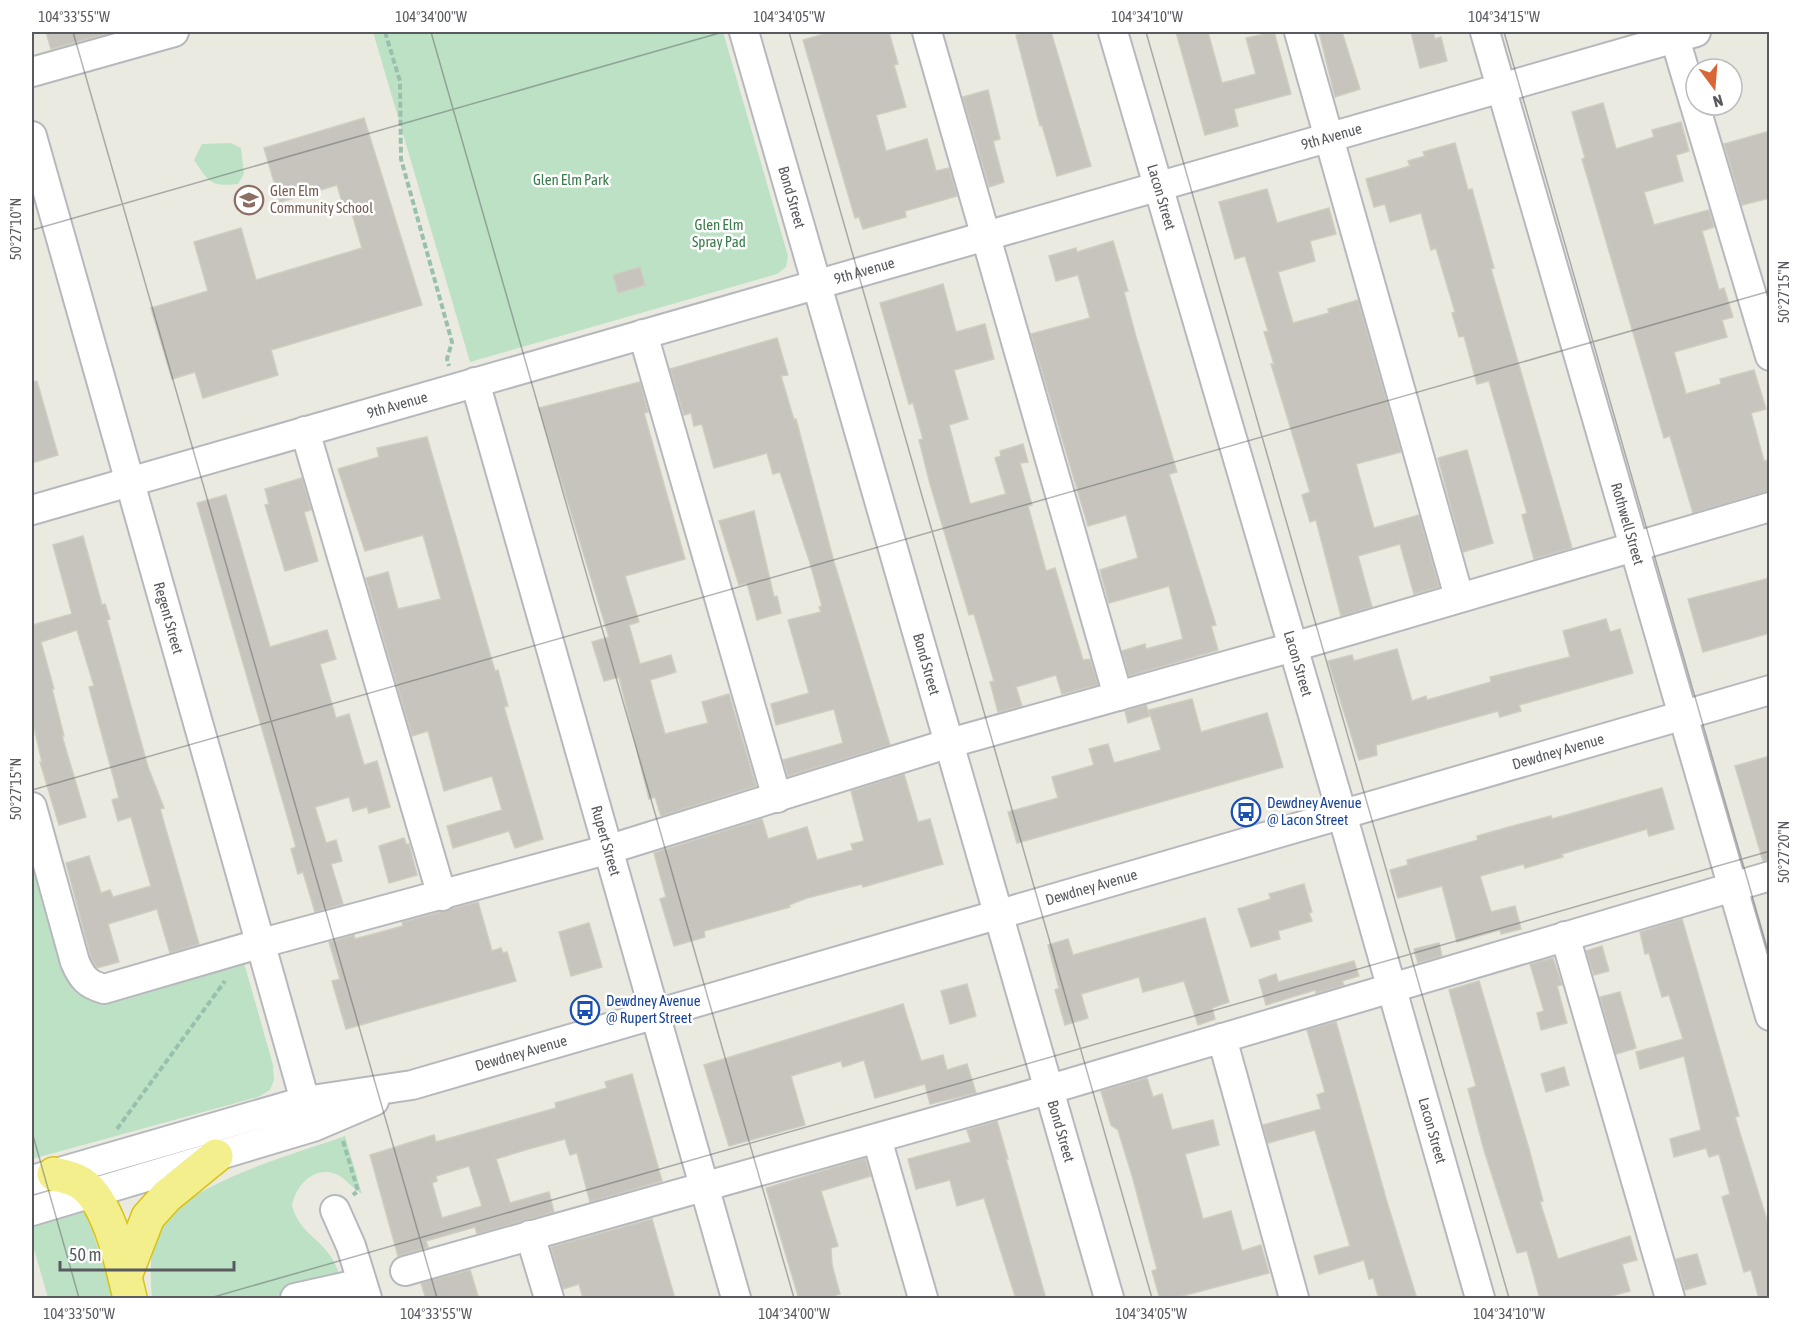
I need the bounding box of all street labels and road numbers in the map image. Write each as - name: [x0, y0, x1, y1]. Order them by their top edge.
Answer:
- street label: 9th Avenue: [1299, 119, 1364, 153]
- street label: Lacon Street: [1144, 162, 1179, 232]
- street label: Bond Street: [775, 164, 809, 230]
- street label: 9th Avenue: [832, 254, 897, 287]
- street label: 9th Avenue: [365, 388, 430, 421]
- street label: Rothwell Street: [1608, 481, 1648, 567]
- street label: Regent Street: [151, 580, 187, 656]
- street label: Lacon Street: [1281, 628, 1316, 698]
- street label: Bond Street: [910, 631, 944, 697]
- street label: Dewdney Avenue: [1510, 730, 1606, 773]
- street label: Rupert Street: [588, 803, 624, 878]
- street label: Dewdney Avenue: [1043, 865, 1139, 908]
- street label: Dewdney Avenue: [473, 1031, 569, 1074]
- street label: Lacon Street: [1415, 1096, 1450, 1165]
- street label: Bond Street: [1044, 1098, 1078, 1164]

